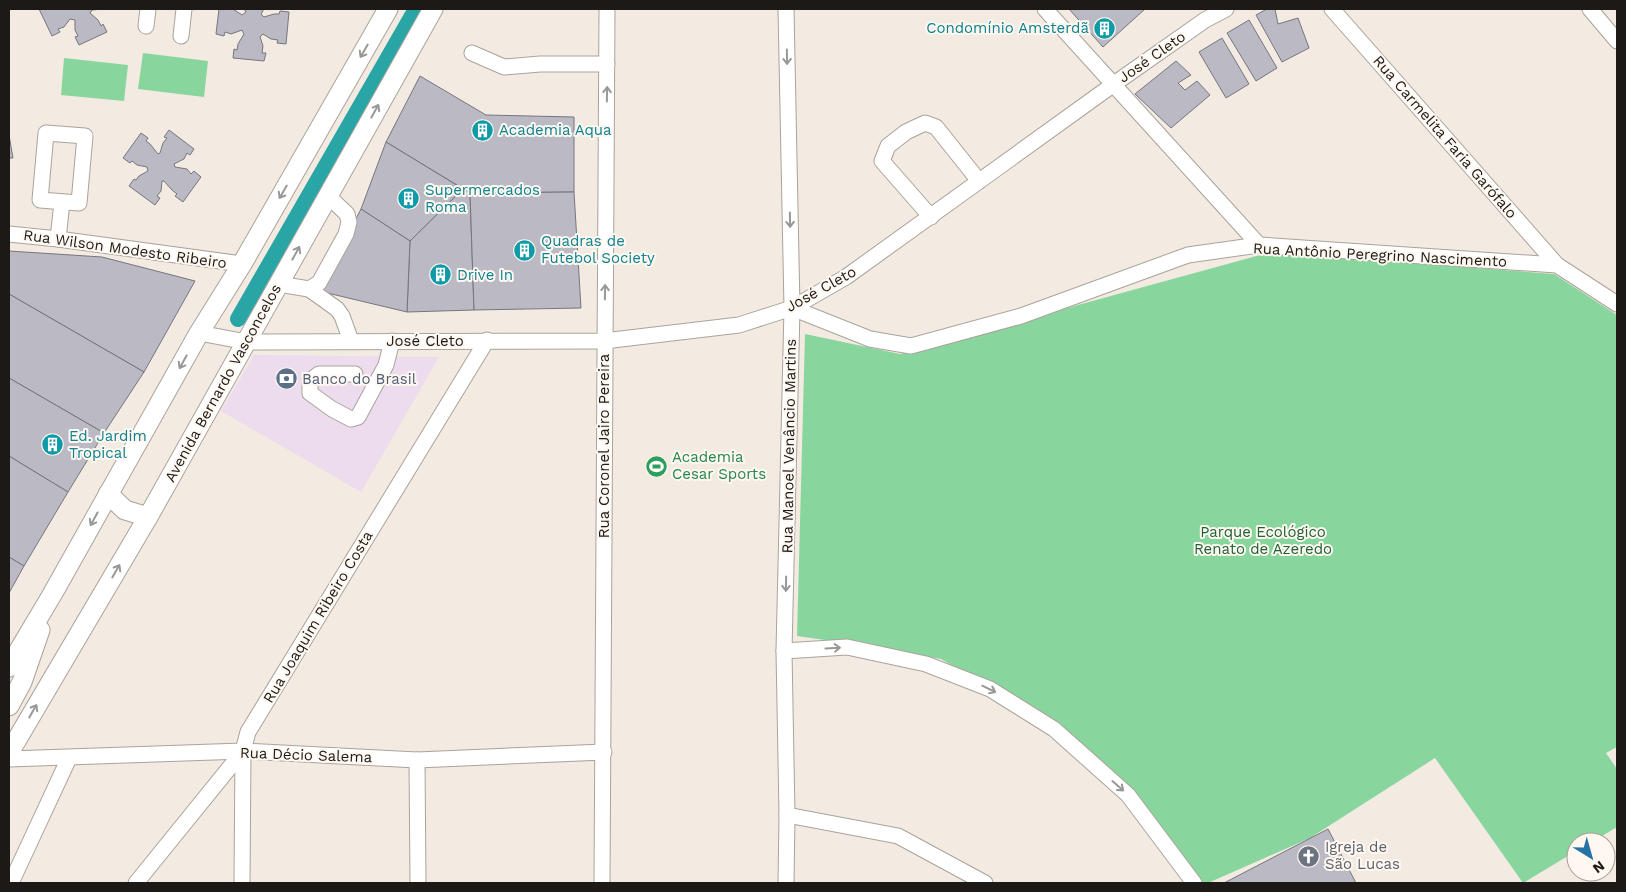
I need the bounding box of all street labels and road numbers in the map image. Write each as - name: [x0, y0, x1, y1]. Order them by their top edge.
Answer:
- street label: José Cleto: [1115, 27, 1189, 87]
- street label: Rua Carmelita Faria Garófalo: [1369, 52, 1521, 222]
- street label: Rua Wilson Modesto Ribeiro: [22, 226, 228, 272]
- street label: Rua Antônio Peregrino Nascimento: [1253, 239, 1507, 271]
- street label: José Cleto: [783, 262, 859, 316]
- street label: Avenida Bernardo Vasconcelos: [161, 281, 285, 485]
- street label: José Cleto: [386, 332, 464, 350]
- street label: Rua Manoel Venâncio Martins: [778, 338, 800, 554]
- street label: Rua Coronel Jairo Pereira: [595, 353, 613, 538]
- street label: Rua Joaquim Ribeiro Costa: [259, 527, 377, 706]
- street label: Rua Décio Salema: [240, 744, 373, 766]

